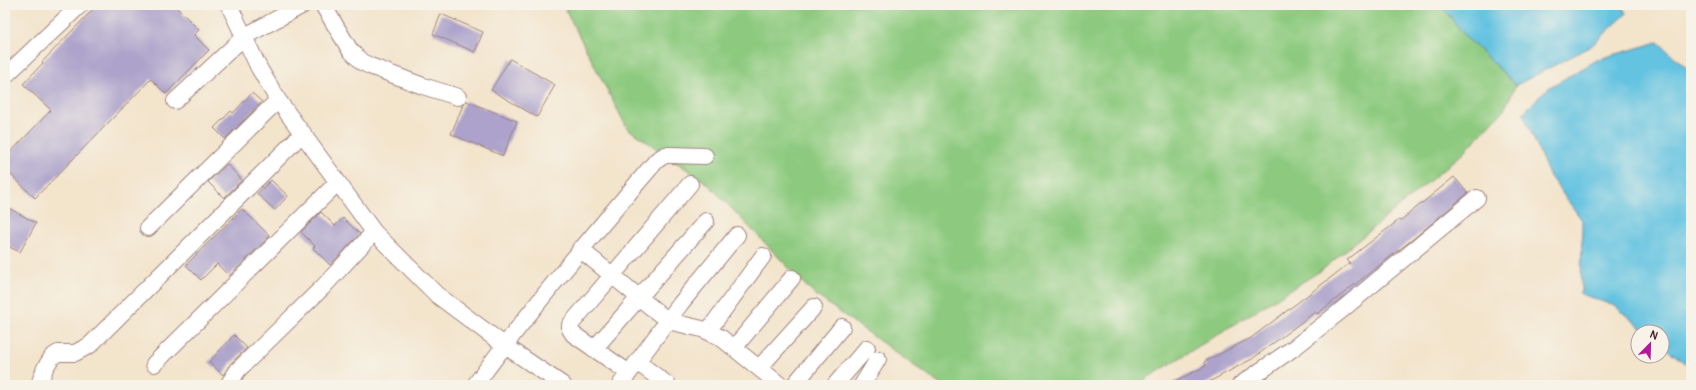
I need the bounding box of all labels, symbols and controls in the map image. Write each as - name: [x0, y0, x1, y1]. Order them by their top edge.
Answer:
- north arrow: [1630, 324, 1670, 364]
- text: N: [1648, 328, 1660, 343]

